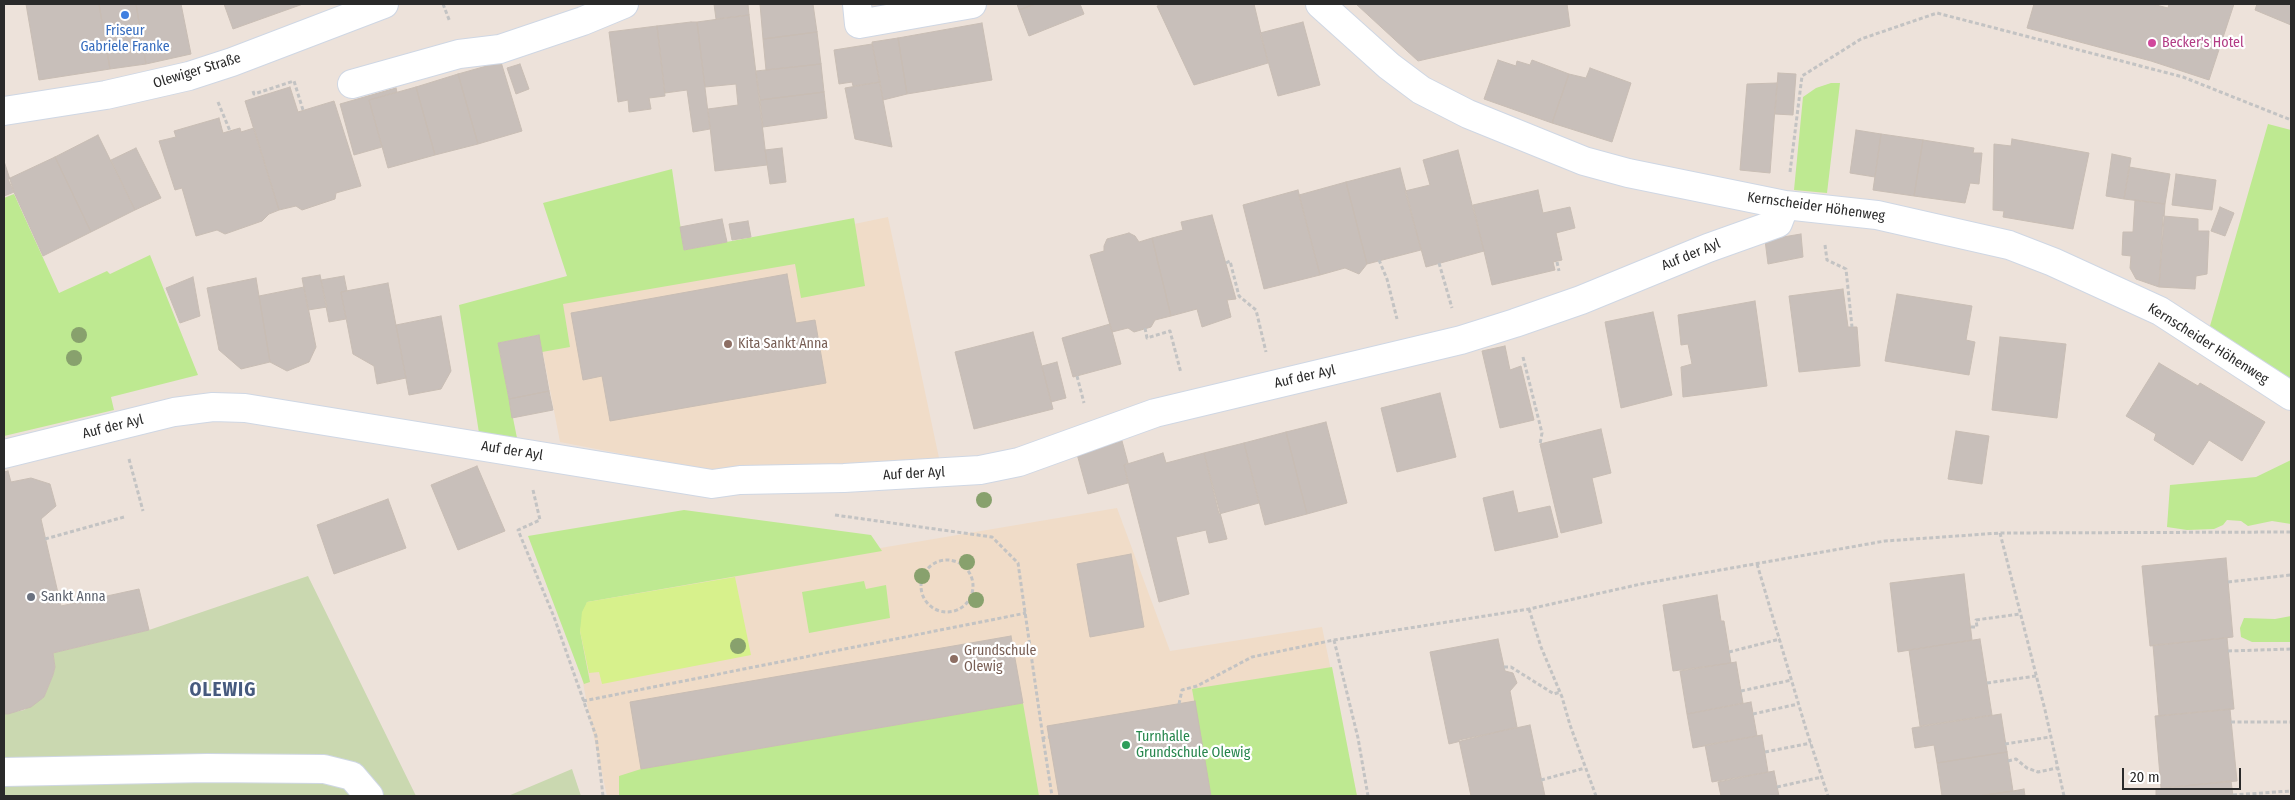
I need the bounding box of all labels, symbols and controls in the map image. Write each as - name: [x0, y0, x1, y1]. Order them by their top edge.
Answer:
- marker: Friseur Gabriele Franke: [119, 9, 131, 21]
- place label: Friseur Gabriele Franke: [80, 23, 170, 56]
- place label: Becker's Hotel: [2162, 35, 2244, 51]
- marker: Becker's Hotel: [2146, 37, 2158, 49]
- street label: Olewiger Straße: [151, 50, 243, 92]
- street label: Kernscheider Höhenweg: [1746, 189, 1886, 225]
- street label: Auf der Ayl: [1659, 236, 1723, 274]
- street label: Kernscheider Höhenweg: [2145, 300, 2271, 388]
- place label: Kita Sankt Anna: [738, 336, 828, 352]
- marker: Kita Sankt Anna: [722, 338, 734, 350]
- street label: Auf der Ayl: [1273, 362, 1337, 392]
- street label: Auf der Ayl: [81, 411, 145, 443]
- street label: Auf der Ayl: [480, 438, 544, 464]
- street label: Auf der Ayl: [883, 464, 945, 484]
- place label: Sankt Anna: [41, 589, 106, 605]
- marker: Sankt Anna: [25, 591, 37, 603]
- place label: Grundschule Olewig: [964, 643, 1036, 676]
- marker: Grundschule Olewig: [948, 653, 960, 665]
- district label: OLEWIG: [189, 680, 257, 702]
- place label: Turnhalle Grundschule Olewig: [1136, 729, 1250, 762]
- marker: Turnhalle Grundschule Olewig: [1120, 739, 1132, 751]
- scale bar: [2125, 758, 2244, 790]
- text: 20 m: [2130, 768, 2160, 786]

